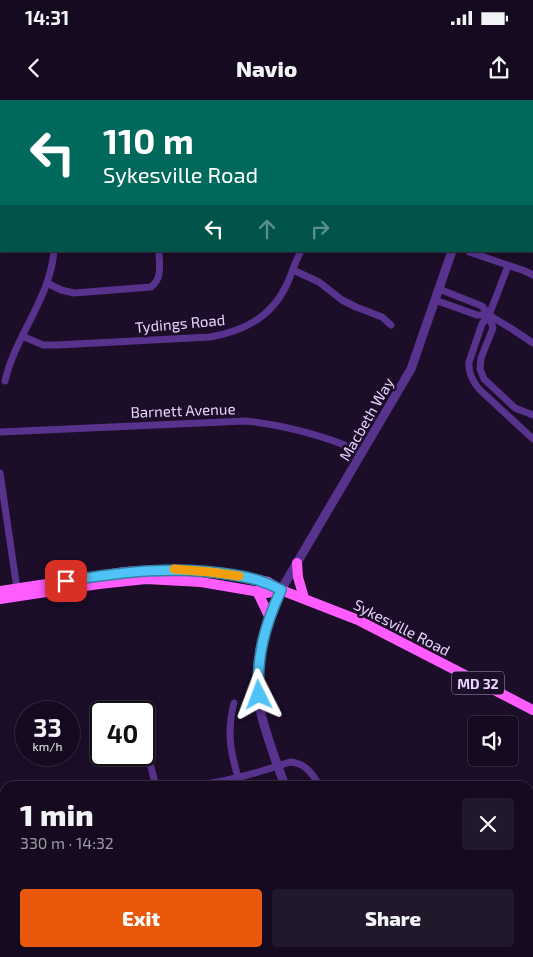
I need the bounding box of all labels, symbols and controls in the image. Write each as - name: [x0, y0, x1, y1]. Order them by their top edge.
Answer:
- text: 14:31: [25, 6, 69, 29]
- icon: back: [20, 54, 48, 82]
- icon: share: [485, 54, 513, 82]
- text: Navio: [236, 55, 297, 81]
- text: 110 m: [103, 119, 194, 161]
- icon: left: [20, 120, 85, 185]
- text: Sykesville Road: [103, 161, 258, 187]
- icon: left: [200, 215, 228, 243]
- icon: ahead: [253, 215, 281, 243]
- icon: right: [306, 215, 334, 243]
- street label: Tydings Road: [134, 310, 226, 336]
- street label: Macbeth Way: [335, 374, 397, 464]
- street label: Barnett Avenue: [130, 399, 236, 421]
- pin: [45, 560, 87, 602]
- icon: arrive: [52, 567, 80, 595]
- street label: Sykesville Road: [351, 595, 453, 659]
- position arrow: [232, 668, 284, 720]
- road number: MD 32: [452, 672, 504, 694]
- speed limit sign: 40: [90, 701, 155, 766]
- text: 33: [33, 712, 62, 742]
- map controls: [468, 716, 518, 766]
- button: sound: [468, 716, 518, 766]
- text: km/h: [33, 739, 62, 753]
- text: 1 min: [20, 796, 94, 832]
- button: close: [462, 798, 514, 850]
- text: 330 m · 14:32: [20, 833, 114, 852]
- button: Exit: [20, 889, 262, 947]
- button: Share: [272, 889, 514, 947]

